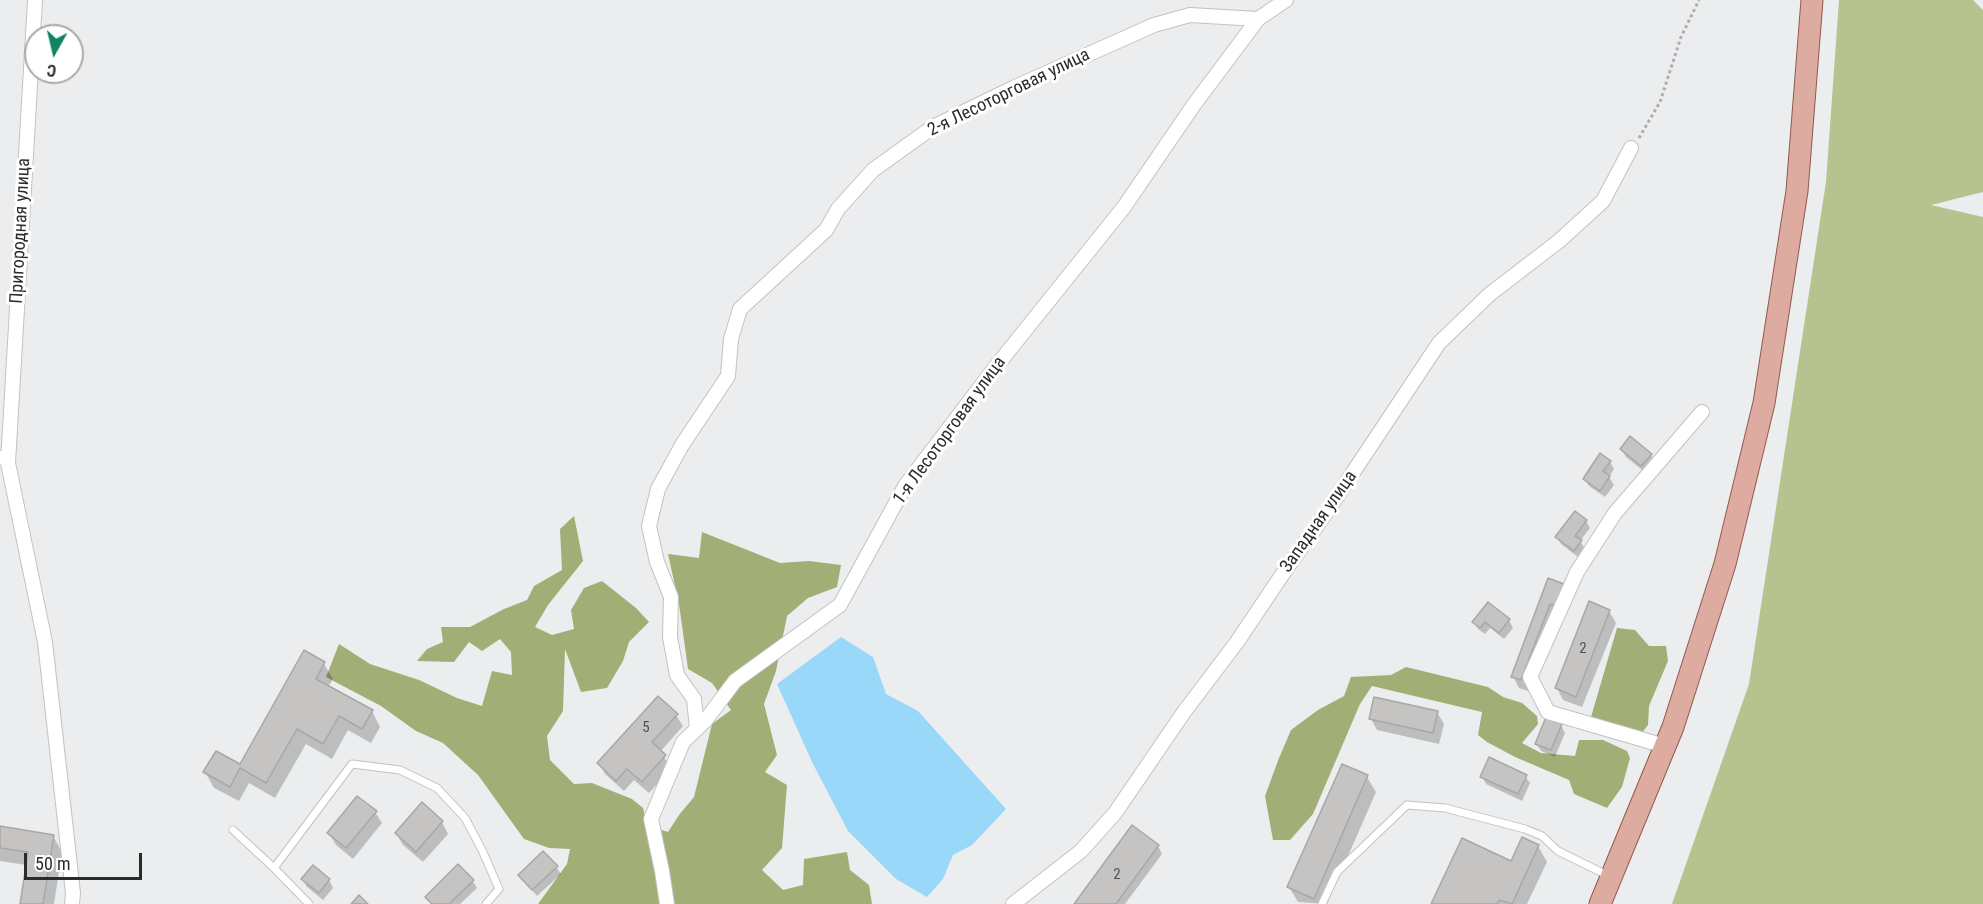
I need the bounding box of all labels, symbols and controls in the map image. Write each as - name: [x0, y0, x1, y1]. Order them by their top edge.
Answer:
- north arrow: [24, 24, 84, 84]
- street label: 2-я Лесоторговая улица: [924, 44, 1094, 142]
- text: С: [46, 60, 58, 80]
- street label: Пригородная улица: [6, 158, 36, 304]
- street label: 1-я Лесоторговая улица: [889, 353, 1011, 509]
- street label: Западная улица: [1276, 467, 1362, 577]
- house number: 2: [1579, 640, 1587, 658]
- house number: 5: [642, 719, 650, 737]
- scale bar: [27, 841, 146, 879]
- text: 50 m: [35, 853, 70, 874]
- house number: 2: [1113, 866, 1121, 884]

